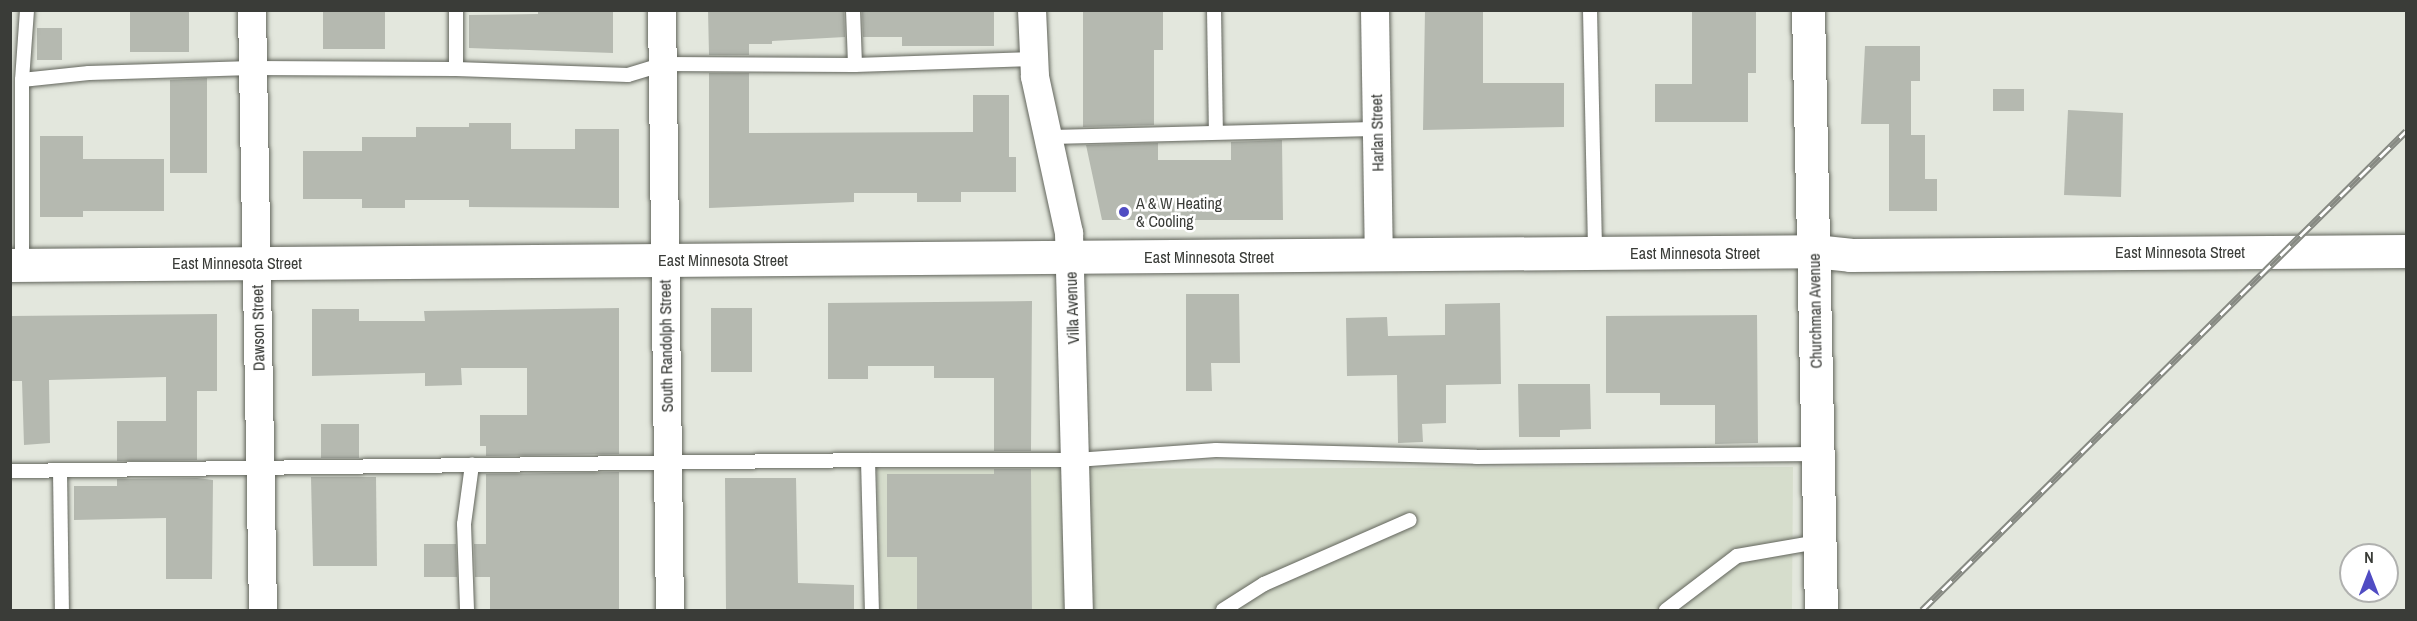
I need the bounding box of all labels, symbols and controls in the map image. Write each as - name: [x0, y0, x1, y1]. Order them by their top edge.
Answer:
- street label: Harlan Street: [1367, 94, 1387, 172]
- place label: A & W Heating & Cooling: [1136, 193, 1223, 231]
- marker: A & W Heating & Cooling: [1117, 205, 1131, 219]
- street label: East Minnesota Street: [2115, 242, 2245, 262]
- street label: East Minnesota Street: [1630, 243, 1760, 263]
- street label: East Minnesota Street: [1144, 247, 1274, 267]
- street label: East Minnesota Street: [658, 250, 788, 270]
- street label: East Minnesota Street: [172, 253, 302, 273]
- street label: Churchman Avenue: [1804, 253, 1826, 369]
- street label: Villa Avenue: [1061, 271, 1083, 345]
- street label: South Randolph Street: [655, 279, 677, 413]
- street label: Dawson Street: [248, 285, 268, 371]
- north arrow: [2339, 543, 2399, 603]
- text: N: [2364, 546, 2374, 568]

